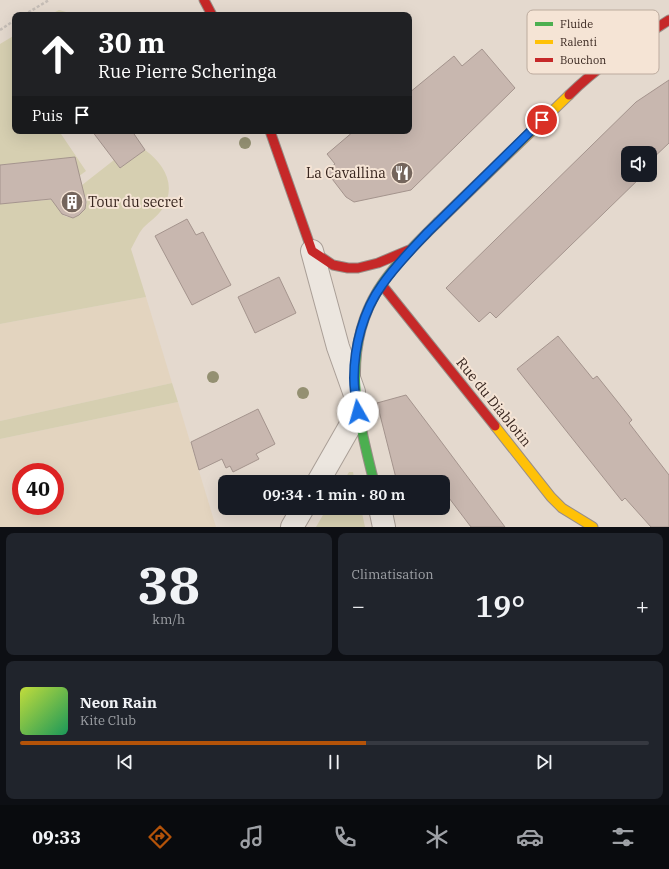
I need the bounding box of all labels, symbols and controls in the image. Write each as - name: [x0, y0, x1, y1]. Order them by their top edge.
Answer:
- legend: [527, 10, 659, 74]
- text: Fluide: [560, 17, 593, 31]
- text: 30 m: [98, 24, 165, 61]
- icon: ahead: [32, 28, 84, 80]
- text: Ralenti: [560, 35, 598, 49]
- text: Bouchon: [560, 53, 606, 67]
- text: Rue Pierre Scheringa: [98, 60, 277, 83]
- pin: [525, 103, 559, 137]
- icon: arrive: [71, 104, 93, 126]
- text: Puis: [32, 106, 63, 125]
- icon: arrive: [531, 109, 553, 131]
- map controls: [621, 146, 657, 182]
- button: sound: [621, 146, 657, 182]
- restaurant icon: La Cavallina: [389, 160, 415, 186]
- place label: La Cavallina: [306, 164, 386, 182]
- building icon: Tour du secret: [59, 189, 85, 215]
- place label: Tour du secret: [88, 193, 183, 211]
- street label: Rue du Diablotin: [452, 354, 536, 450]
- position arrow: [337, 391, 379, 433]
- speed limit sign: 40: [12, 463, 64, 515]
- text: 09:34 · 1 min · 80 m: [263, 485, 405, 504]
- text: 38: [138, 551, 200, 618]
- text: Climatisation: [352, 566, 434, 583]
- text: 19°: [475, 586, 525, 625]
- text: −: [352, 591, 365, 620]
- text: +: [636, 591, 649, 620]
- text: km/h: [152, 611, 185, 628]
- text: Neon Rain: [80, 693, 157, 712]
- text: Kite Club: [80, 712, 136, 729]
- icon: previous: [114, 751, 136, 773]
- icon: pause: [323, 751, 345, 773]
- icon: next: [533, 751, 555, 773]
- icon: directions: [146, 823, 174, 851]
- icon: music: [238, 823, 266, 851]
- icon: phone: [331, 823, 359, 851]
- icon: climate: [423, 823, 451, 851]
- icon: car: [516, 823, 544, 851]
- icon: filters: [609, 823, 637, 851]
- text: 09:33: [32, 826, 81, 849]

